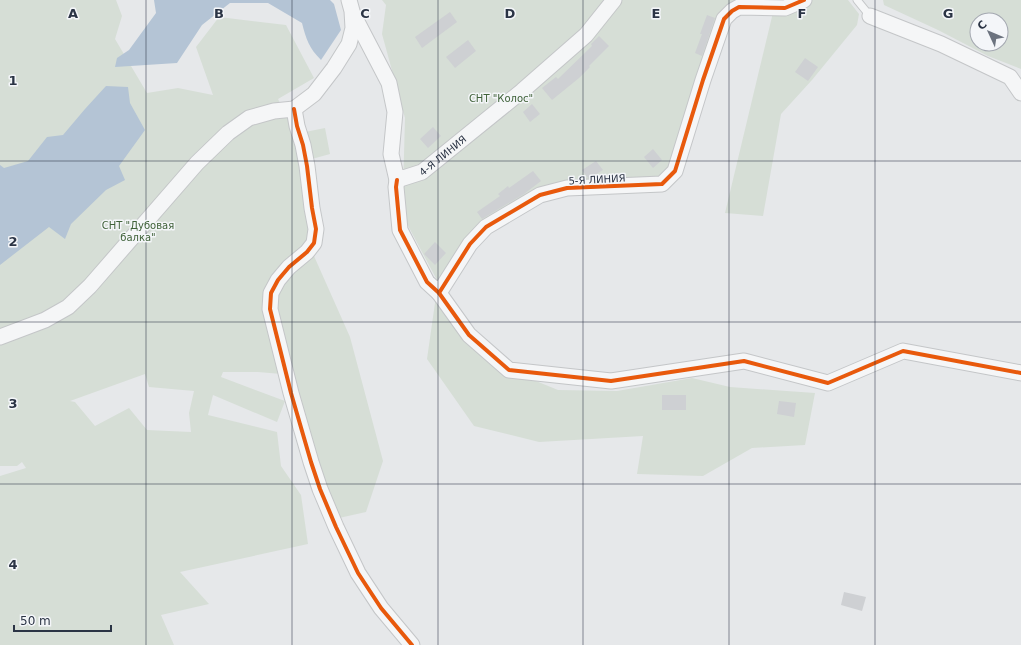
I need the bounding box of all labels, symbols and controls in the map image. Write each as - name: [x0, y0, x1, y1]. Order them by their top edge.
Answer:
- text: A: [68, 6, 78, 21]
- text: B: [214, 6, 224, 21]
- text: C: [360, 6, 370, 21]
- text: D: [505, 6, 516, 21]
- text: E: [652, 6, 660, 21]
- text: F: [798, 6, 806, 21]
- text: G: [943, 6, 953, 21]
- north arrow: [969, 12, 1009, 52]
- text: С: [975, 18, 990, 33]
- text: 1: [8, 73, 18, 88]
- park label: СНТ "Колос": [469, 93, 533, 104]
- street label: 4-Я ЛИНИЯ: [417, 134, 469, 178]
- street label: 5-Я ЛИНИЯ: [568, 173, 626, 186]
- park label: СНТ "Дубовая балка": [102, 220, 174, 243]
- text: 2: [8, 234, 18, 249]
- text: 3: [8, 396, 18, 411]
- text: 4: [8, 557, 18, 572]
- scale bar: [14, 607, 111, 633]
- text: 50 m: [20, 614, 51, 628]

